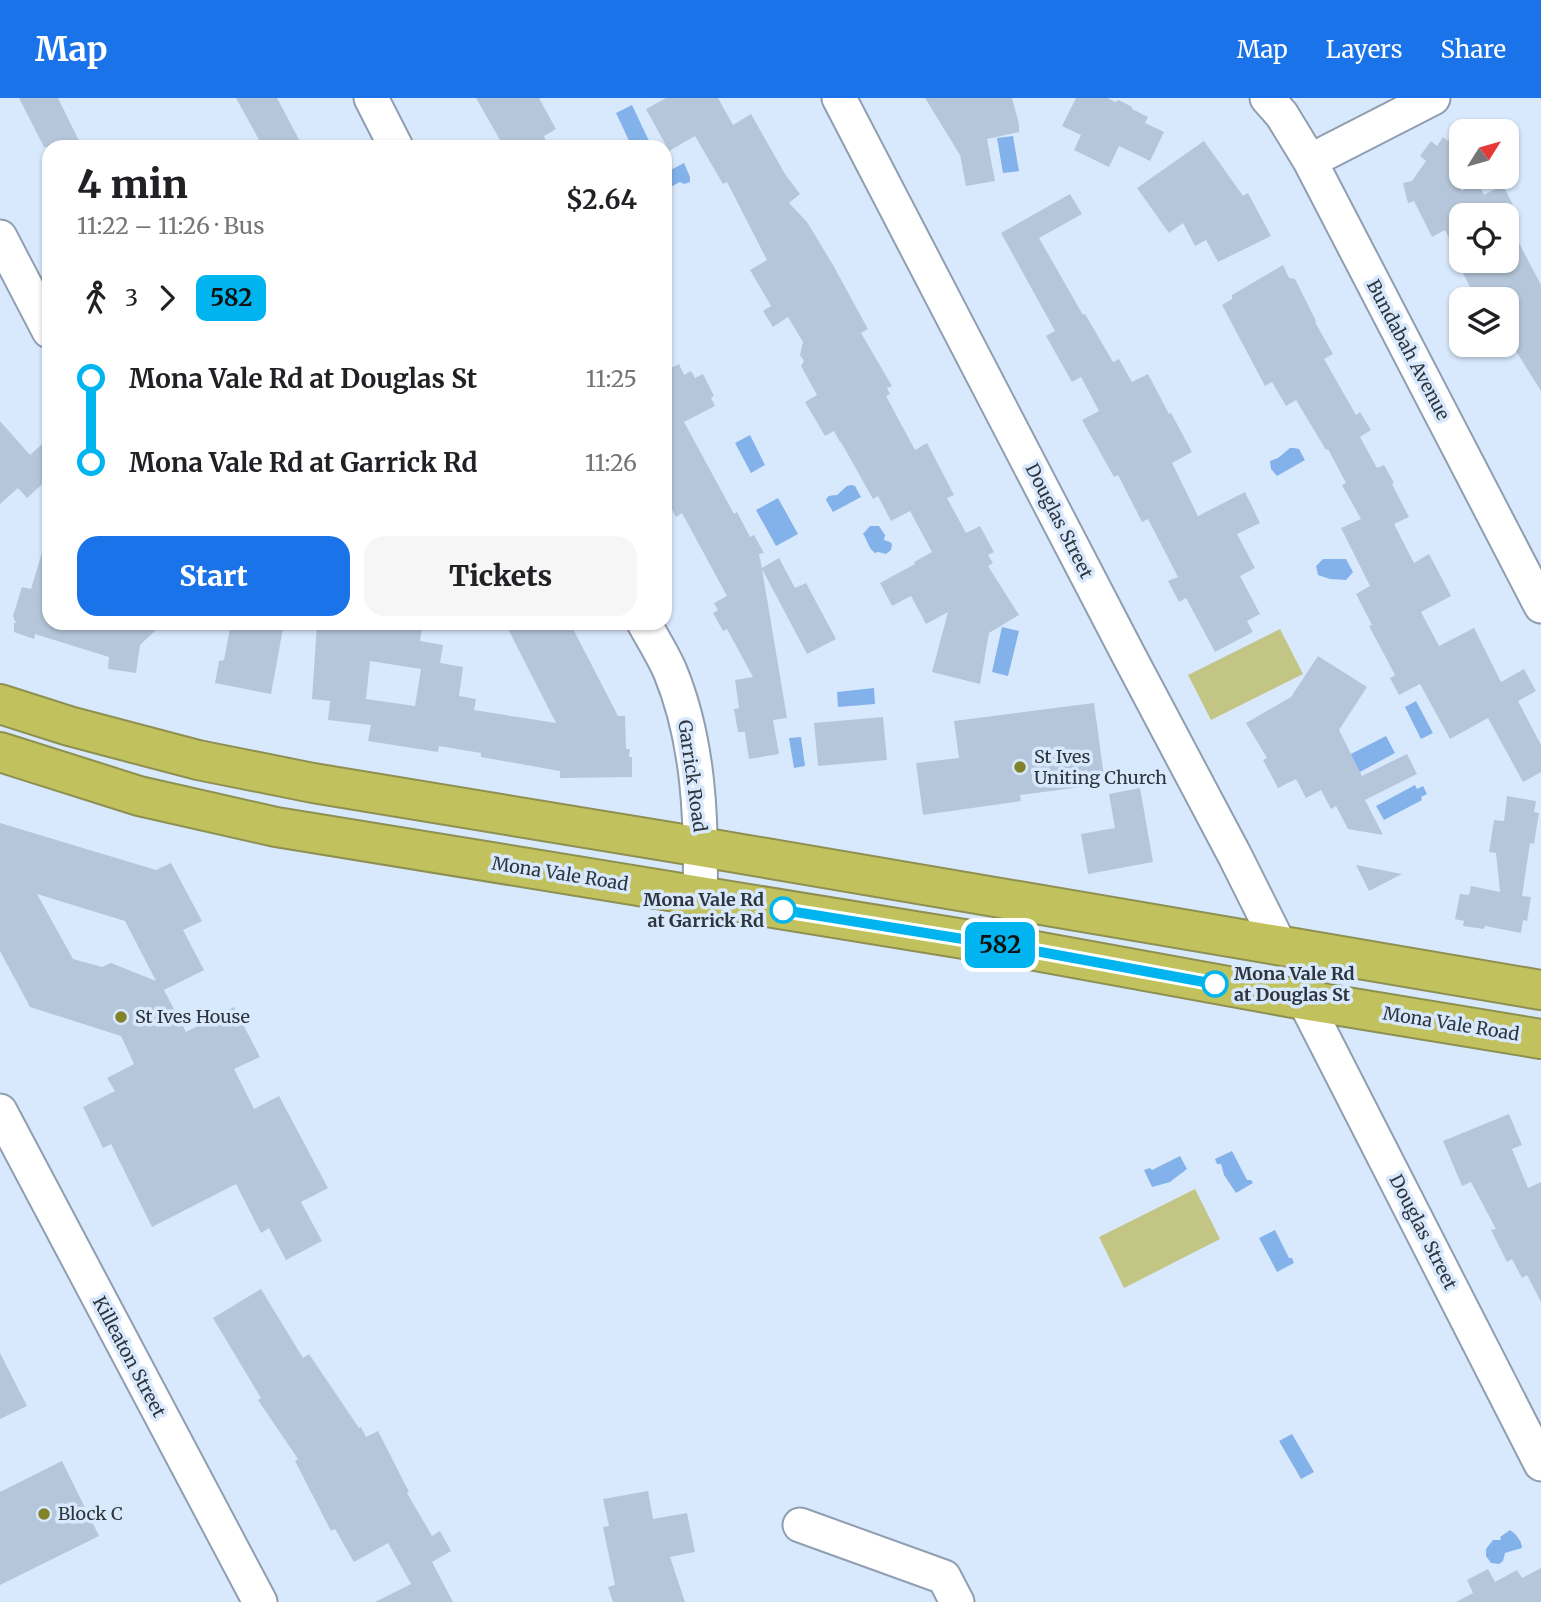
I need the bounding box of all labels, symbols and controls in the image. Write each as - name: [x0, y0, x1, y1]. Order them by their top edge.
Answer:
- text: Map: [35, 29, 108, 70]
- text: Map: [1237, 34, 1288, 65]
- text: Layers: [1326, 34, 1402, 65]
- text: Share: [1440, 34, 1506, 65]
- north arrow: [1449, 119, 1519, 189]
- map controls: [1449, 119, 1519, 357]
- text: 4 min: [77, 161, 188, 208]
- text: $2.64: [566, 183, 637, 216]
- button: locate: [1449, 203, 1519, 273]
- text: 11:22 – 11:26 · Bus: [77, 211, 264, 240]
- street label: Bundabah Avenue: [1362, 276, 1455, 424]
- icon: walk: [77, 279, 115, 317]
- icon: forward: [148, 279, 186, 317]
- text: 582: [210, 282, 252, 313]
- text: 3: [125, 283, 138, 312]
- button: layers: [1449, 287, 1519, 357]
- text: Mona Vale Rd at Douglas St: [129, 362, 477, 395]
- text: 11:25: [586, 364, 637, 393]
- text: Mona Vale Rd at Garrick Rd: [129, 446, 478, 479]
- text: 11:26: [585, 448, 637, 477]
- street label: Douglas Street: [1021, 459, 1098, 582]
- button: Start: [77, 536, 350, 616]
- button: Tickets: [364, 536, 637, 616]
- street label: Garrick Road: [673, 718, 712, 834]
- place label: St Ives Uniting Church: [1034, 745, 1167, 789]
- marker: St Ives Uniting Church: [1012, 759, 1028, 775]
- street label: Mona Vale Road: [490, 851, 630, 896]
- place label: Mona Vale Rd at Garrick Rd: [643, 888, 764, 932]
- marker: Mona Vale Rd at Garrick Rd: [770, 897, 796, 923]
- line badge: 582: [960, 922, 1040, 968]
- text: 582: [979, 929, 1021, 960]
- place label: Mona Vale Rd at Douglas St: [1234, 962, 1355, 1006]
- marker: Mona Vale Rd at Douglas St: [1202, 971, 1228, 997]
- street label: Mona Vale Road: [1381, 1001, 1521, 1046]
- place label: St Ives House: [135, 1005, 250, 1028]
- marker: St Ives House: [113, 1009, 129, 1025]
- street label: Douglas Street: [1385, 1170, 1462, 1293]
- street label: Killeaton Street: [88, 1292, 171, 1421]
- place label: Block C: [58, 1502, 123, 1525]
- marker: Block C: [36, 1506, 52, 1522]

